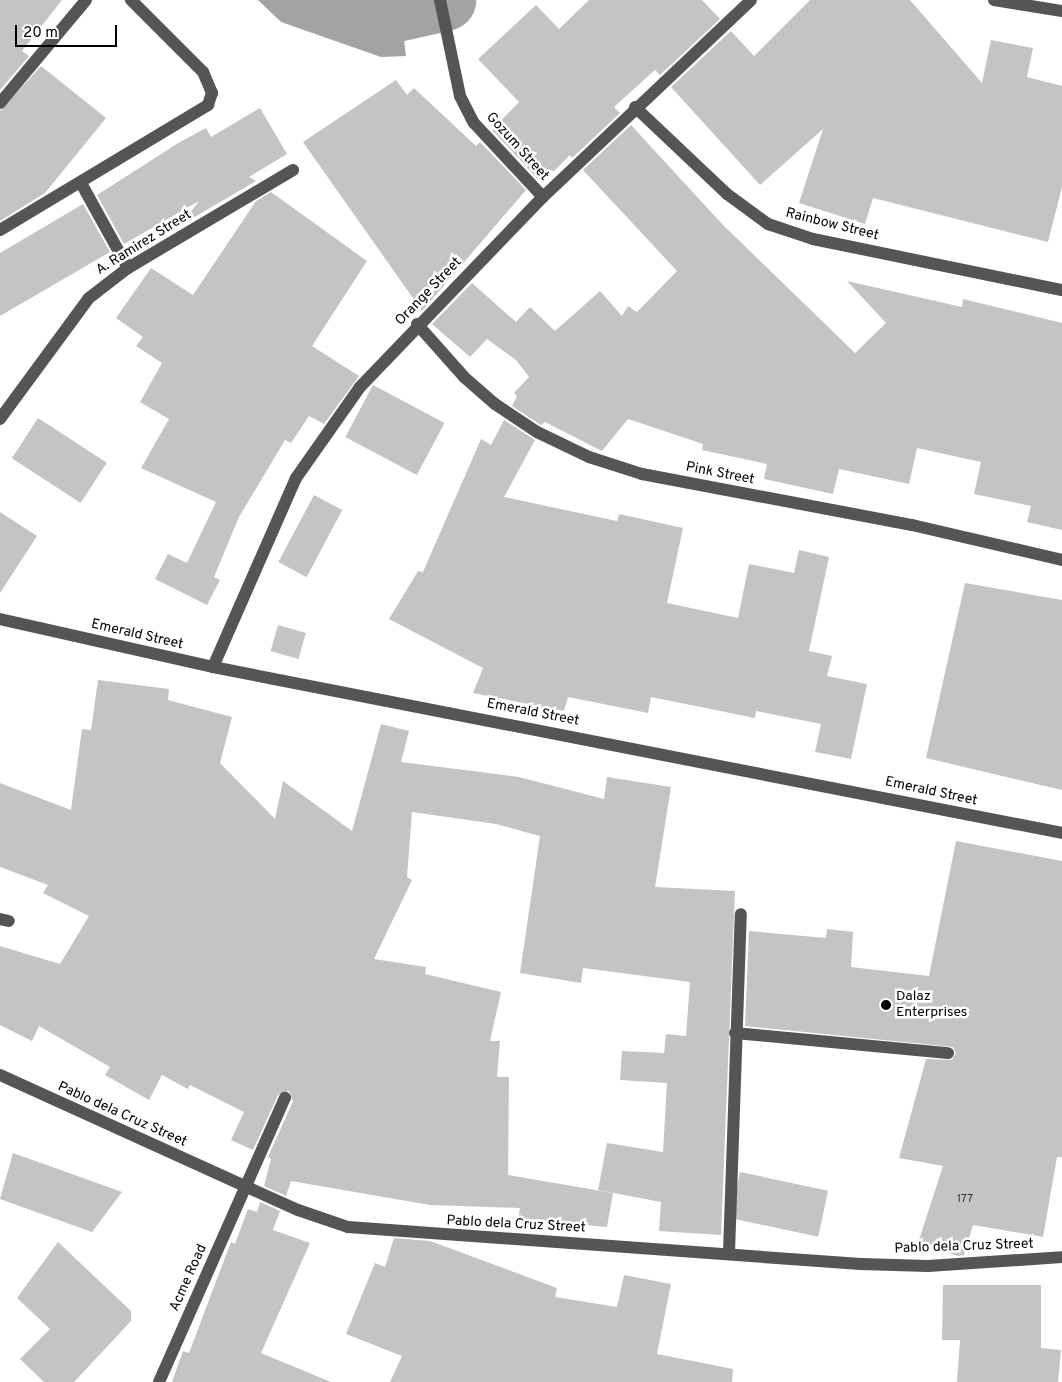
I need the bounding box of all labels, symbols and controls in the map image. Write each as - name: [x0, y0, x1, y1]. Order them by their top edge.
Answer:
- scale bar: [18, 15, 120, 47]
- text: 20 m: [23, 24, 58, 43]
- street label: Gozum Street: [482, 109, 552, 185]
- street label: Rainbow Street: [784, 205, 880, 245]
- street label: A. Ramirez Street: [93, 207, 195, 279]
- street label: Orange Street: [392, 254, 466, 330]
- street label: Pink Street: [684, 459, 756, 489]
- street label: Emerald Street: [89, 616, 185, 654]
- street label: Emerald Street: [485, 696, 581, 730]
- street label: Emerald Street: [883, 774, 979, 810]
- place label: Dalaz Enterprises: [896, 989, 967, 1022]
- marker: Dalaz Enterprises: [880, 999, 892, 1011]
- street label: Pablo dela Cruz Street: [55, 1079, 189, 1151]
- house number: 177: [957, 1192, 973, 1206]
- street label: Pablo dela Cruz Street: [446, 1213, 586, 1237]
- street label: Pablo dela Cruz Street: [894, 1236, 1034, 1258]
- street label: Acme Road: [167, 1242, 211, 1314]

